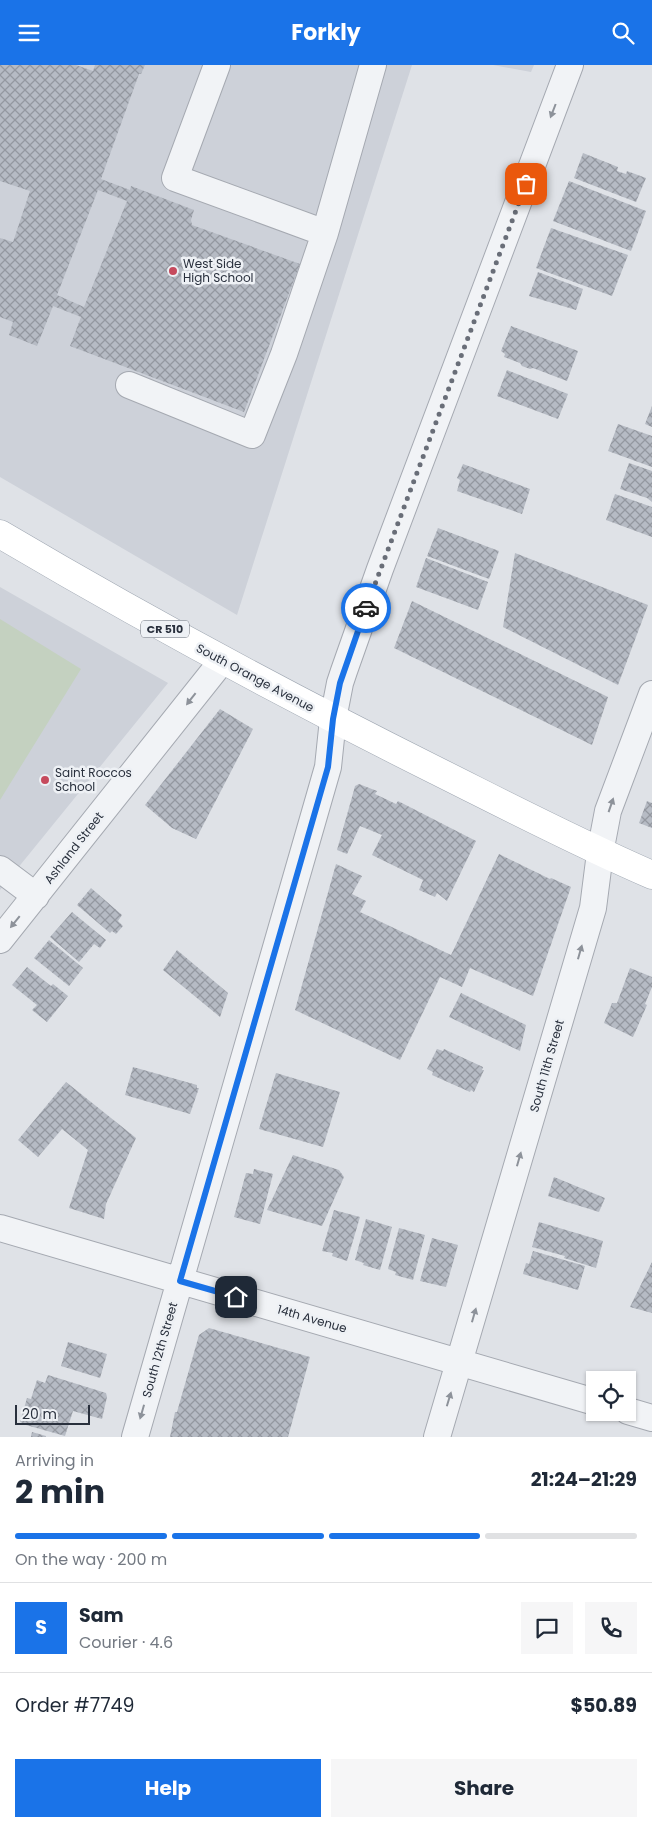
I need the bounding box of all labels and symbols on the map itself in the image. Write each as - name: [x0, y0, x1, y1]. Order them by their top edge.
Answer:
- one-way arrow: [549, 103, 556, 118]
- pin: [505, 163, 547, 205]
- place label: West Side High School: [183, 255, 254, 286]
- marker: West Side High School: [167, 265, 179, 277]
- courier: [341, 583, 391, 633]
- road number: CR 510: [141, 621, 189, 637]
- street label: South Orange Avenue: [193, 639, 317, 716]
- one-way arrow: [186, 692, 197, 705]
- place label: Saint Roccos School: [55, 764, 132, 795]
- marker: Saint Roccos School: [39, 774, 51, 786]
- one-way arrow: [607, 798, 615, 813]
- street label: Ashland Street: [40, 808, 107, 887]
- one-way arrow: [9, 915, 20, 928]
- one-way arrow: [577, 945, 585, 960]
- street label: South 11th Street: [525, 1018, 568, 1114]
- one-way arrow: [516, 1152, 524, 1167]
- pin: [215, 1276, 257, 1318]
- street label: South 12th Street: [138, 1300, 181, 1400]
- street label: 14th Avenue: [275, 1300, 349, 1337]
- one-way arrow: [470, 1308, 478, 1323]
- one-way arrow: [445, 1392, 453, 1407]
- scale bar: [15, 1402, 90, 1425]
- one-way arrow: [138, 1404, 146, 1419]

